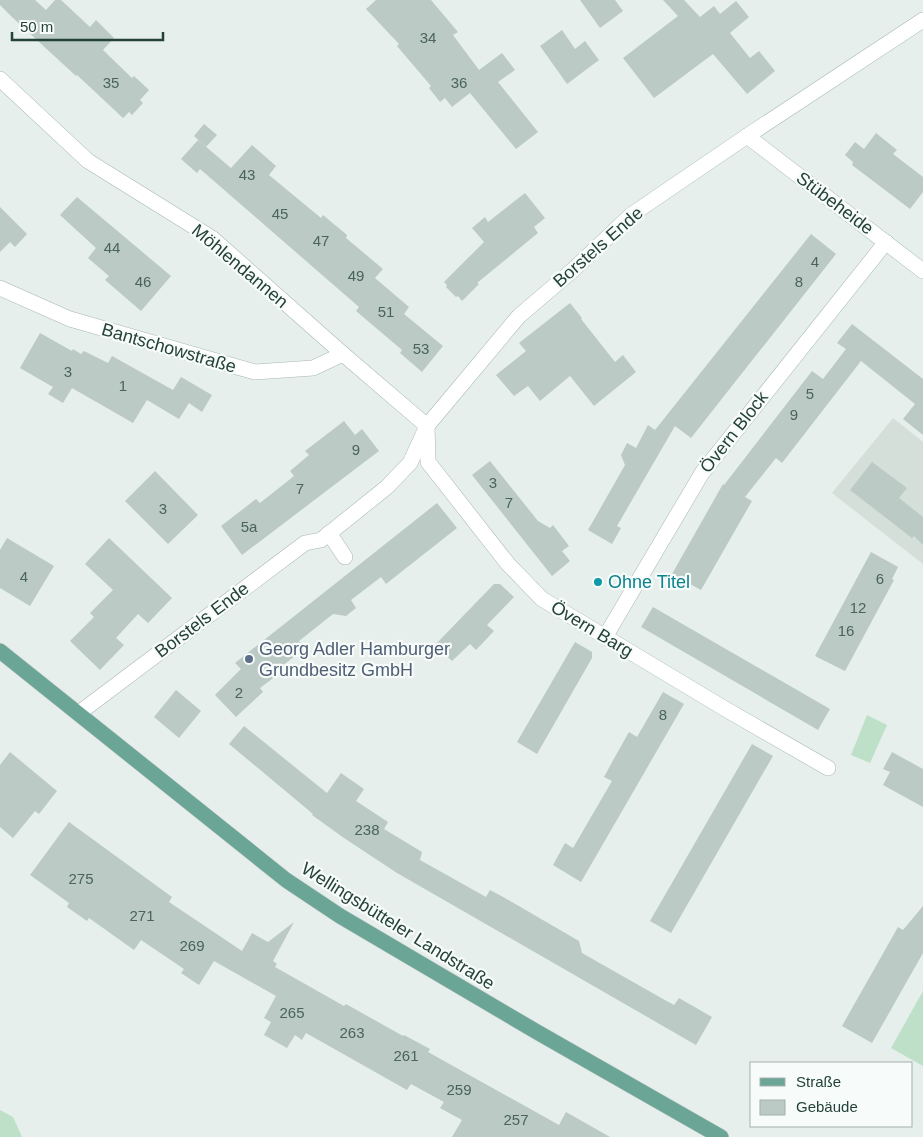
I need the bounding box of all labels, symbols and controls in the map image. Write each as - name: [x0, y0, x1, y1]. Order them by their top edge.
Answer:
- scale bar: [12, 10, 164, 42]
- text: 50 m: [20, 18, 53, 35]
- house number: 34: [420, 29, 436, 46]
- house number: 35: [103, 74, 119, 91]
- house number: 36: [451, 74, 467, 91]
- house number: 43: [239, 166, 255, 183]
- street label: Stübeheide: [793, 168, 877, 238]
- street label: Borstels Ende: [549, 203, 647, 291]
- house number: 45: [272, 205, 288, 222]
- street label: Möhlendannen: [188, 220, 292, 312]
- house number: 47: [313, 232, 329, 249]
- house number: 44: [104, 239, 120, 256]
- house number: 4: [811, 253, 819, 270]
- house number: 49: [348, 267, 364, 284]
- house number: 46: [135, 273, 151, 290]
- house number: 8: [795, 273, 803, 290]
- house number: 51: [378, 303, 394, 320]
- street label: Bantschowstraße: [99, 319, 239, 377]
- house number: 53: [413, 340, 429, 357]
- house number: 3: [64, 363, 72, 380]
- house number: 1: [119, 377, 127, 394]
- house number: 5: [806, 385, 814, 402]
- street label: Övern Block: [696, 386, 773, 477]
- house number: 9: [790, 406, 798, 423]
- house number: 9: [352, 441, 360, 458]
- house number: 3: [489, 474, 497, 491]
- house number: 7: [296, 480, 304, 497]
- house number: 7: [505, 494, 513, 511]
- house number: 3: [159, 500, 167, 517]
- house number: 5a: [241, 518, 258, 535]
- house number: 4: [20, 568, 28, 585]
- house number: 6: [876, 570, 884, 587]
- place label: Ohne Titel: [608, 572, 690, 592]
- marker: Ohne Titel: [592, 576, 604, 588]
- street label: Borstels Ende: [151, 578, 253, 662]
- street label: Övern Barg: [547, 597, 637, 661]
- house number: 12: [850, 599, 866, 616]
- house number: 16: [838, 622, 854, 639]
- place label: Georg Adler Hamburger Grundbesitz GmbH: [259, 639, 450, 680]
- marker: Georg Adler Hamburger Grundbesitz GmbH: [243, 653, 255, 665]
- house number: 2: [235, 684, 243, 701]
- house number: 8: [659, 706, 667, 723]
- house number: 238: [354, 821, 380, 838]
- street label: Wellingsbütteler Landstraße: [298, 858, 498, 994]
- house number: 275: [68, 870, 94, 887]
- house number: 271: [129, 907, 155, 924]
- house number: 269: [179, 937, 205, 954]
- house number: 265: [279, 1004, 305, 1021]
- house number: 263: [339, 1024, 365, 1041]
- house number: 261: [393, 1047, 419, 1064]
- legend: [750, 1062, 913, 1127]
- text: Straße: [796, 1073, 841, 1090]
- house number: 259: [446, 1081, 472, 1098]
- text: Gebäude: [796, 1098, 858, 1115]
- house number: 257: [503, 1111, 529, 1128]

